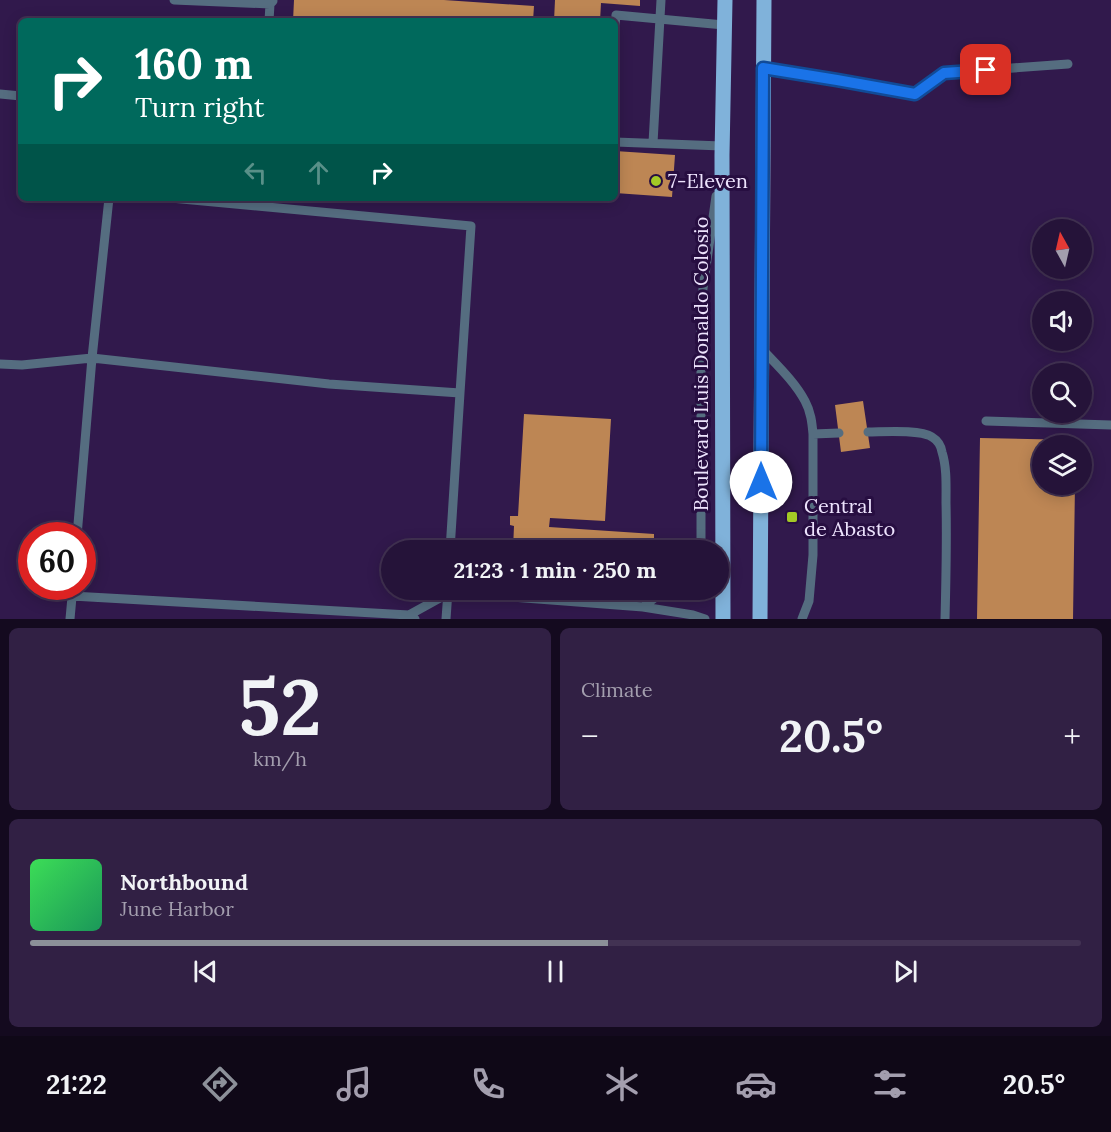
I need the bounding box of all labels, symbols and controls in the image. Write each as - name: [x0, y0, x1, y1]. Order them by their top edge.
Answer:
- text: 160 m: [135, 37, 253, 91]
- icon: right: [36, 42, 114, 120]
- pin: [960, 44, 1011, 95]
- icon: arrive: [969, 53, 1002, 86]
- text: Turn right: [135, 90, 264, 124]
- icon: left: [239, 156, 272, 189]
- icon: ahead: [302, 156, 335, 189]
- icon: right: [365, 156, 398, 189]
- place label: 7-Eleven: [668, 168, 748, 193]
- marker: 7-Eleven: [649, 174, 663, 188]
- street label: Boulevard Luis Donaldo Colosio: [688, 217, 713, 511]
- north arrow: [1032, 219, 1092, 279]
- map controls: [1032, 219, 1092, 495]
- button: sound: [1032, 291, 1092, 351]
- button: search: [1032, 363, 1092, 423]
- button: layers: [1032, 435, 1092, 495]
- position arrow: [729, 450, 793, 514]
- place label: Central de Abasto: [804, 493, 895, 541]
- marker: Central de Abasto: [785, 510, 799, 524]
- speed limit sign: 60: [18, 522, 96, 600]
- text: 21:23 · 1 min · 250 m: [453, 556, 657, 584]
- text: 52: [238, 657, 322, 756]
- text: Climate: [581, 677, 653, 702]
- text: 20.5°: [779, 707, 883, 764]
- text: −: [581, 715, 599, 757]
- text: +: [1063, 715, 1081, 757]
- text: km/h: [253, 746, 307, 771]
- text: Northbound: [120, 868, 248, 896]
- text: June Harbor: [120, 896, 234, 921]
- icon: previous: [189, 955, 222, 988]
- icon: pause: [539, 955, 572, 988]
- icon: next: [889, 955, 922, 988]
- icon: directions: [199, 1063, 241, 1105]
- icon: music: [333, 1063, 375, 1105]
- icon: phone: [467, 1063, 509, 1105]
- icon: climate: [601, 1063, 643, 1105]
- icon: car: [735, 1063, 777, 1105]
- icon: filters: [869, 1063, 911, 1105]
- text: 21:22: [46, 1067, 107, 1101]
- text: 20.5°: [1003, 1067, 1065, 1101]

